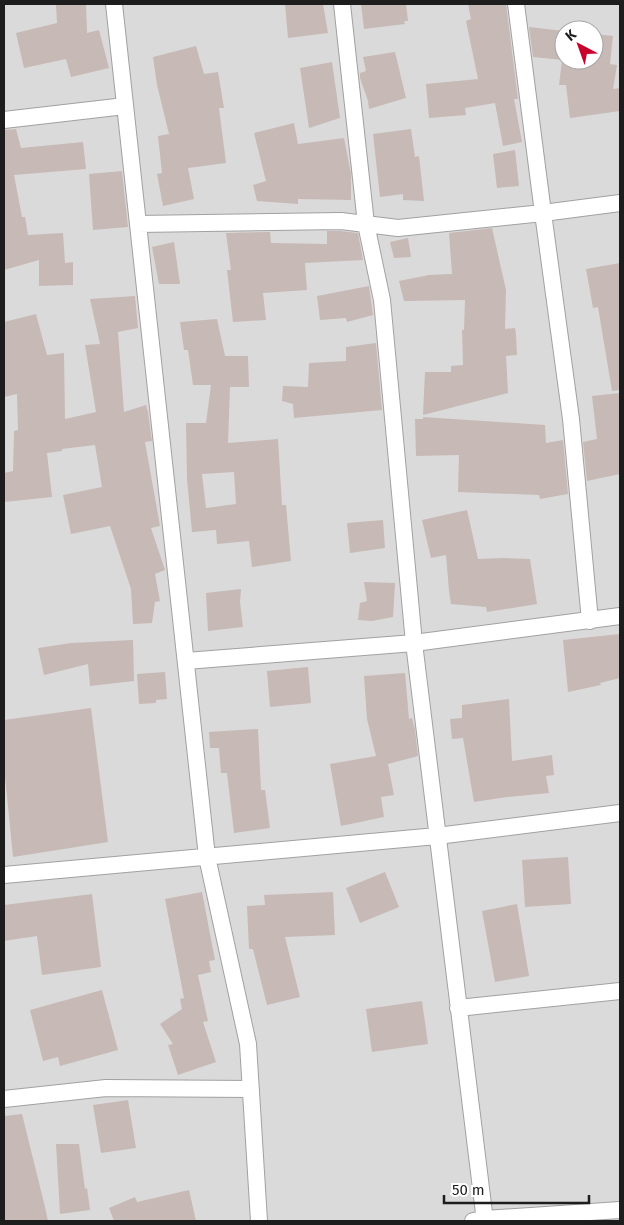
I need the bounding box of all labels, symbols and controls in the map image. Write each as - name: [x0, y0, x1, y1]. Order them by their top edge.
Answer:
- north arrow: [554, 20, 604, 70]
- text: K: [562, 26, 581, 45]
- scale bar: [444, 1172, 589, 1204]
- text: 50 m: [452, 1181, 485, 1199]

